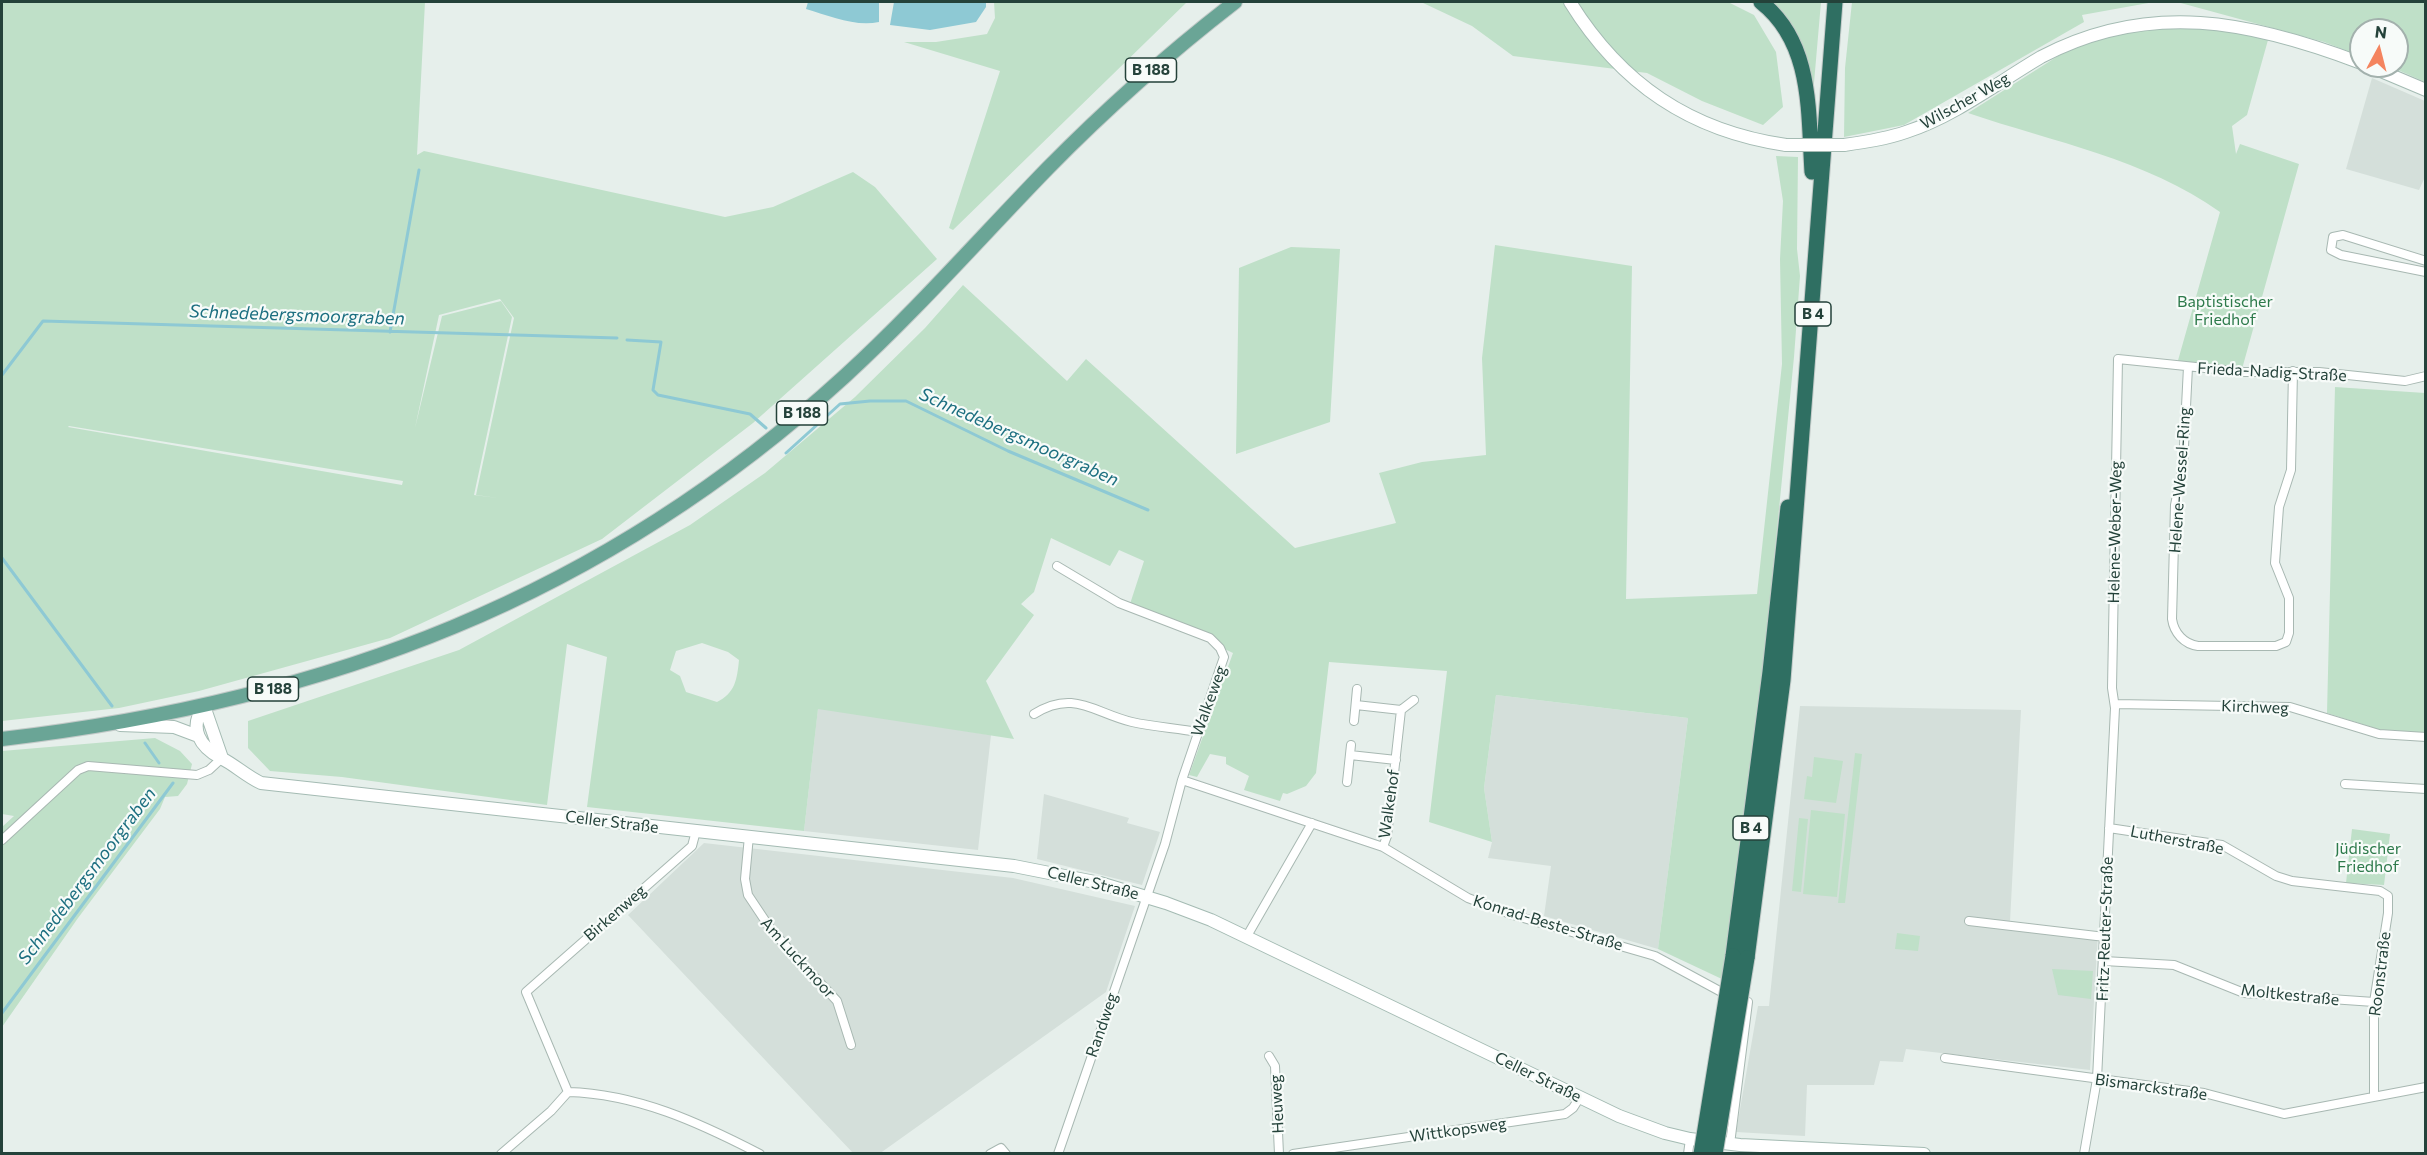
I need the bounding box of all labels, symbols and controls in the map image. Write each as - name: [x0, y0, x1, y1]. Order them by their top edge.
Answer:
- north arrow: [2349, 18, 2409, 78]
- text: N: [2374, 21, 2388, 42]
- road number: B 188: [1126, 58, 1176, 82]
- street label: Wilscher Weg: [1917, 69, 2013, 133]
- park label: Baptistischer Friedhof: [2177, 292, 2273, 330]
- water label: Schnedebergsmoorgraben: [189, 300, 405, 330]
- road number: B 4: [1795, 302, 1831, 326]
- street label: Frieda-Nadig-Straße: [2197, 358, 2347, 386]
- water label: Schnedebergsmoorgraben: [916, 383, 1122, 491]
- road number: B 188: [776, 401, 828, 425]
- street label: Helene-Wessel-Ring: [2165, 406, 2195, 554]
- street label: Helene-Weber-Weg: [2104, 461, 2126, 603]
- street label: Walkeweg: [1187, 663, 1231, 739]
- road number: B 188: [248, 677, 298, 701]
- street label: Kirchweg: [2221, 696, 2289, 718]
- street label: Walkehof: [1375, 768, 1403, 840]
- water label: Schnedebergsmoorgraben: [13, 783, 161, 969]
- street label: Celler Straße: [564, 807, 660, 837]
- road number: B 4: [1733, 816, 1769, 840]
- street label: Lutherstraße: [2129, 822, 2225, 858]
- park label: Jüdischer Friedhof: [2335, 839, 2401, 877]
- street label: Fritz-Reuter-Straße: [2093, 856, 2117, 1002]
- street label: Celler Straße: [1045, 862, 1141, 904]
- street label: Birkenweg: [580, 881, 650, 945]
- street label: Konrad-Beste-Straße: [1471, 891, 1625, 955]
- street label: Am Luckmoor: [757, 914, 839, 1002]
- street label: Roonstraße: [2365, 931, 2395, 1017]
- street label: Moltkestraße: [2240, 980, 2340, 1010]
- street label: Randweg: [1082, 990, 1122, 1060]
- street label: Celler Straße: [1492, 1048, 1584, 1106]
- street label: Bismarckstraße: [2094, 1070, 2208, 1104]
- street label: Heuweg: [1266, 1074, 1288, 1134]
- street label: Wittkopsweg: [1408, 1114, 1508, 1146]

